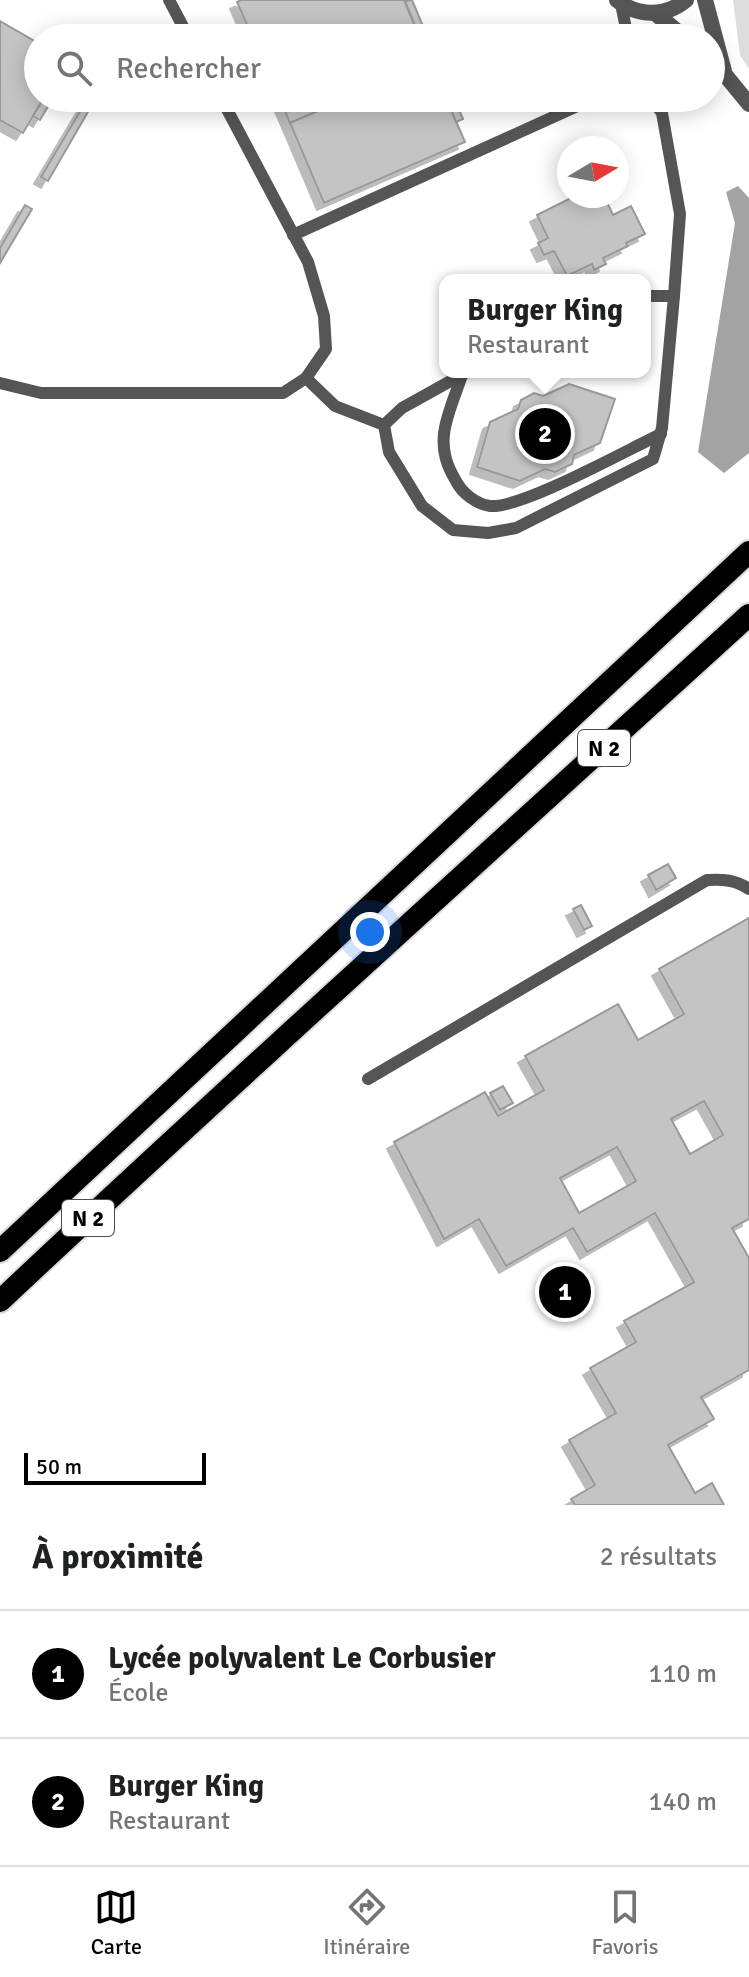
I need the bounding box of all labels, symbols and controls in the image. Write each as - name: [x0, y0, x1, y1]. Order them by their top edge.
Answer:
- search box: [24, 24, 725, 112]
- icon: search: [52, 46, 96, 90]
- text: Rechercher: [116, 50, 261, 87]
- north arrow: [557, 136, 629, 208]
- popup: [439, 274, 651, 378]
- text: Burger King: [467, 292, 623, 329]
- text: Restaurant: [467, 329, 589, 361]
- pin: 2: [519, 404, 571, 464]
- road number: N 2: [578, 730, 630, 766]
- your location: [350, 912, 390, 952]
- road number: N 2: [62, 1200, 114, 1236]
- pin: 1: [539, 1262, 591, 1322]
- scale bar: [24, 1449, 206, 1485]
- text: 50 m: [36, 1453, 82, 1480]
- text: À proximité: [32, 1536, 203, 1578]
- text: 2 résultats: [600, 1541, 717, 1573]
- text: Lycée polyvalent Le Corbusier: [108, 1640, 496, 1677]
- text: 1: [51, 1658, 65, 1690]
- text: 110 m: [648, 1658, 717, 1690]
- text: École: [108, 1677, 168, 1709]
- text: Burger King: [108, 1768, 264, 1805]
- text: 2: [51, 1786, 65, 1818]
- text: 140 m: [648, 1786, 717, 1818]
- text: Restaurant: [108, 1805, 230, 1837]
- tab: Carte: [91, 1885, 142, 1960]
- tab: Itinéraire: [323, 1885, 410, 1960]
- tab: Favoris: [592, 1885, 658, 1960]

